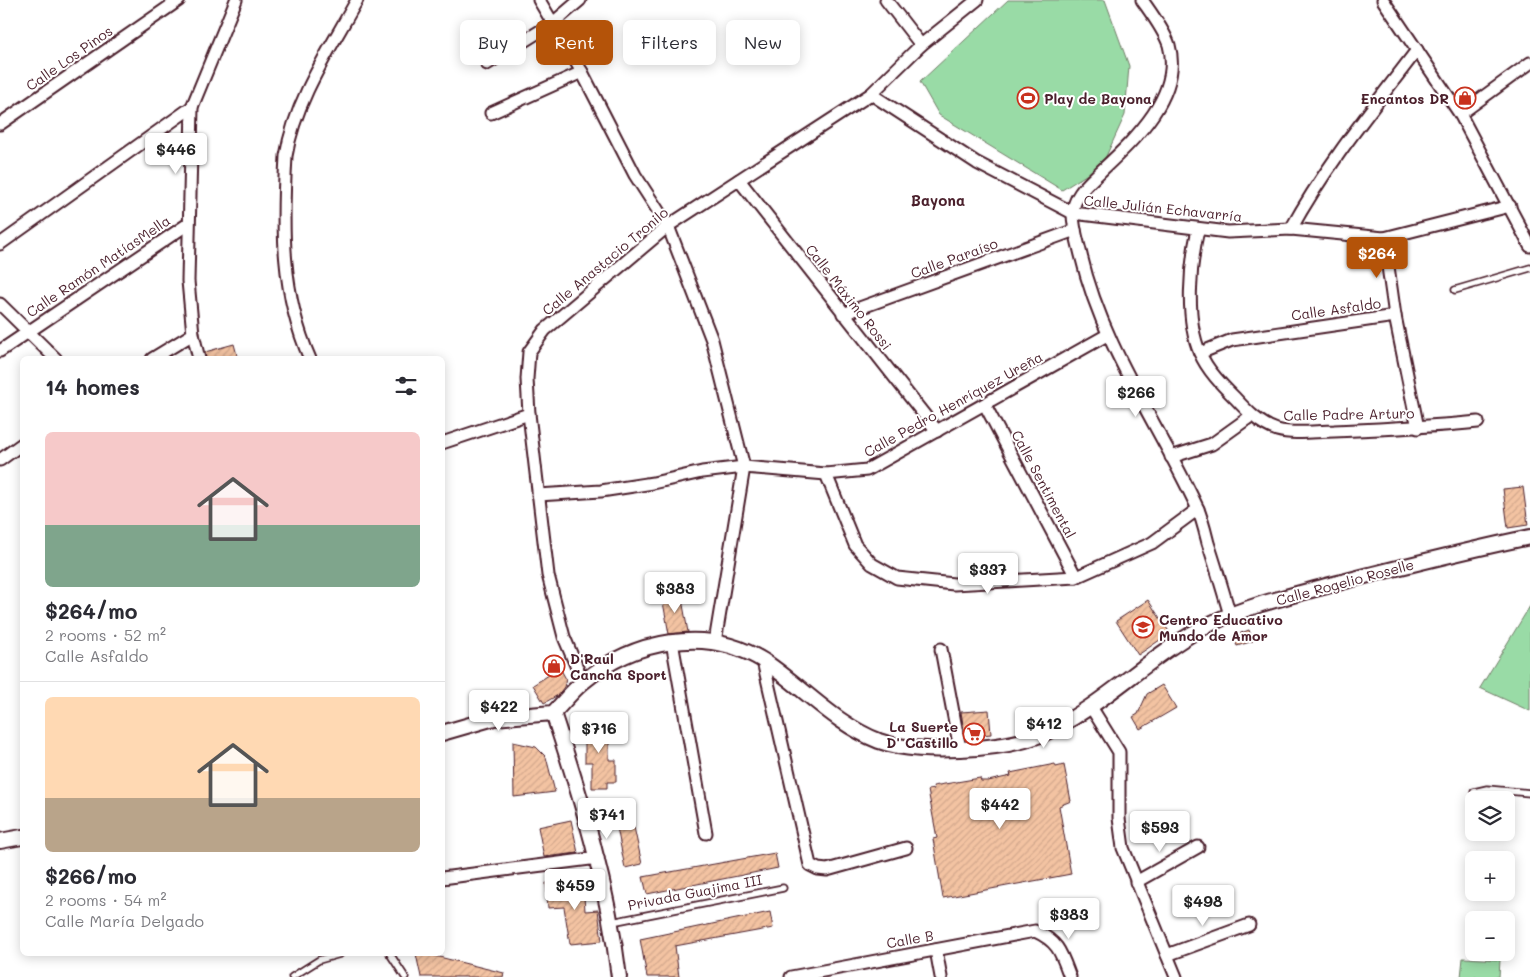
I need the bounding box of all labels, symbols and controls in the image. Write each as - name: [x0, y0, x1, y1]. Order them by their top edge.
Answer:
- chip: Buy: [460, 20, 526, 65]
- chip: Rent: [536, 20, 613, 65]
- chip: Filters: [623, 20, 716, 65]
- chip: New: [726, 20, 800, 65]
- street label: Calle Los Pinos: [22, 21, 116, 95]
- sports icon: Play de Bayona: [1016, 86, 1040, 110]
- shop icon: Encantos DR: [1453, 86, 1477, 110]
- place label: Play de Bayona: [1044, 89, 1152, 108]
- place label: Encantos DR: [1360, 89, 1449, 108]
- pin: $446: [146, 132, 206, 175]
- text: $446: [156, 138, 196, 159]
- district label: Bayona: [911, 190, 965, 210]
- street label: Calle Julián Echavarría: [1083, 190, 1243, 226]
- street label: Calle Anastacio Tronilo: [538, 203, 672, 319]
- street label: Calle Ramón MatíasMella: [22, 211, 174, 321]
- street label: Calle Paraíso: [908, 233, 1000, 283]
- pin: $264: [1347, 236, 1407, 279]
- street label: Calle Máximo Rossi: [802, 240, 896, 354]
- text: $264: [1358, 242, 1396, 263]
- street label: Calle Asfaldo: [1290, 293, 1382, 325]
- street label: Calle Pedro Henríquez Ureña: [860, 347, 1046, 461]
- icon: filters: [392, 372, 420, 400]
- text: 14 homes: [45, 373, 140, 400]
- pin: $266: [1106, 376, 1166, 418]
- text: $266: [1117, 381, 1155, 402]
- street label: Calle Padre Arturo: [1283, 403, 1415, 425]
- street label: Calle Sentimental: [1008, 427, 1080, 541]
- icon: home: [188, 464, 278, 554]
- pin: $337: [958, 552, 1018, 595]
- street label: Calle Rogelio Roselle: [1274, 554, 1416, 610]
- text: $337: [969, 558, 1007, 579]
- pin: $383: [645, 572, 705, 614]
- text: $383: [655, 577, 695, 598]
- text: $264/mo: [45, 597, 137, 624]
- place label: Centro Educativo Mundo de Amor: [1159, 610, 1283, 645]
- school or university icon: Centro Educativo Mundo de Amor: [1131, 615, 1155, 639]
- text: 2 rooms · 52 m²: [45, 624, 166, 645]
- text: Calle Asfaldo: [45, 645, 148, 666]
- place label: D'Raul Cancha Sport: [570, 649, 667, 684]
- shop icon: D'Raul Cancha Sport: [542, 654, 566, 678]
- pin: $422: [469, 690, 529, 732]
- text: $422: [480, 695, 518, 716]
- pin: $412: [1014, 706, 1074, 749]
- pin: $716: [569, 712, 629, 754]
- text: $412: [1026, 712, 1062, 733]
- text: $716: [581, 717, 617, 738]
- place label: La Suerte D' Castillo: [886, 717, 958, 752]
- supermarket icon: La Suerte D' Castillo: [962, 722, 986, 746]
- icon: home: [188, 730, 278, 820]
- pin: $442: [970, 788, 1030, 830]
- map controls: [1465, 791, 1515, 961]
- button: layers: [1465, 791, 1515, 841]
- text: $442: [980, 793, 1020, 814]
- pin: $741: [577, 798, 637, 840]
- text: $741: [589, 803, 625, 824]
- pin: $593: [1130, 810, 1190, 853]
- text: $593: [1141, 816, 1179, 837]
- button: +: [1465, 851, 1515, 901]
- text: $266/mo: [45, 862, 137, 889]
- pin: $459: [545, 868, 605, 911]
- street label: Privada Guajima III: [626, 870, 764, 914]
- text: $459: [556, 874, 595, 895]
- pin: $498: [1173, 884, 1233, 927]
- text: 2 rooms · 54 m²: [45, 889, 166, 910]
- text: $498: [1183, 890, 1223, 911]
- pin: $383: [1039, 898, 1099, 940]
- text: $383: [1049, 903, 1089, 924]
- text: Calle María Delgado: [45, 910, 204, 931]
- button: −: [1465, 911, 1515, 961]
- street label: Calle B: [885, 926, 935, 952]

